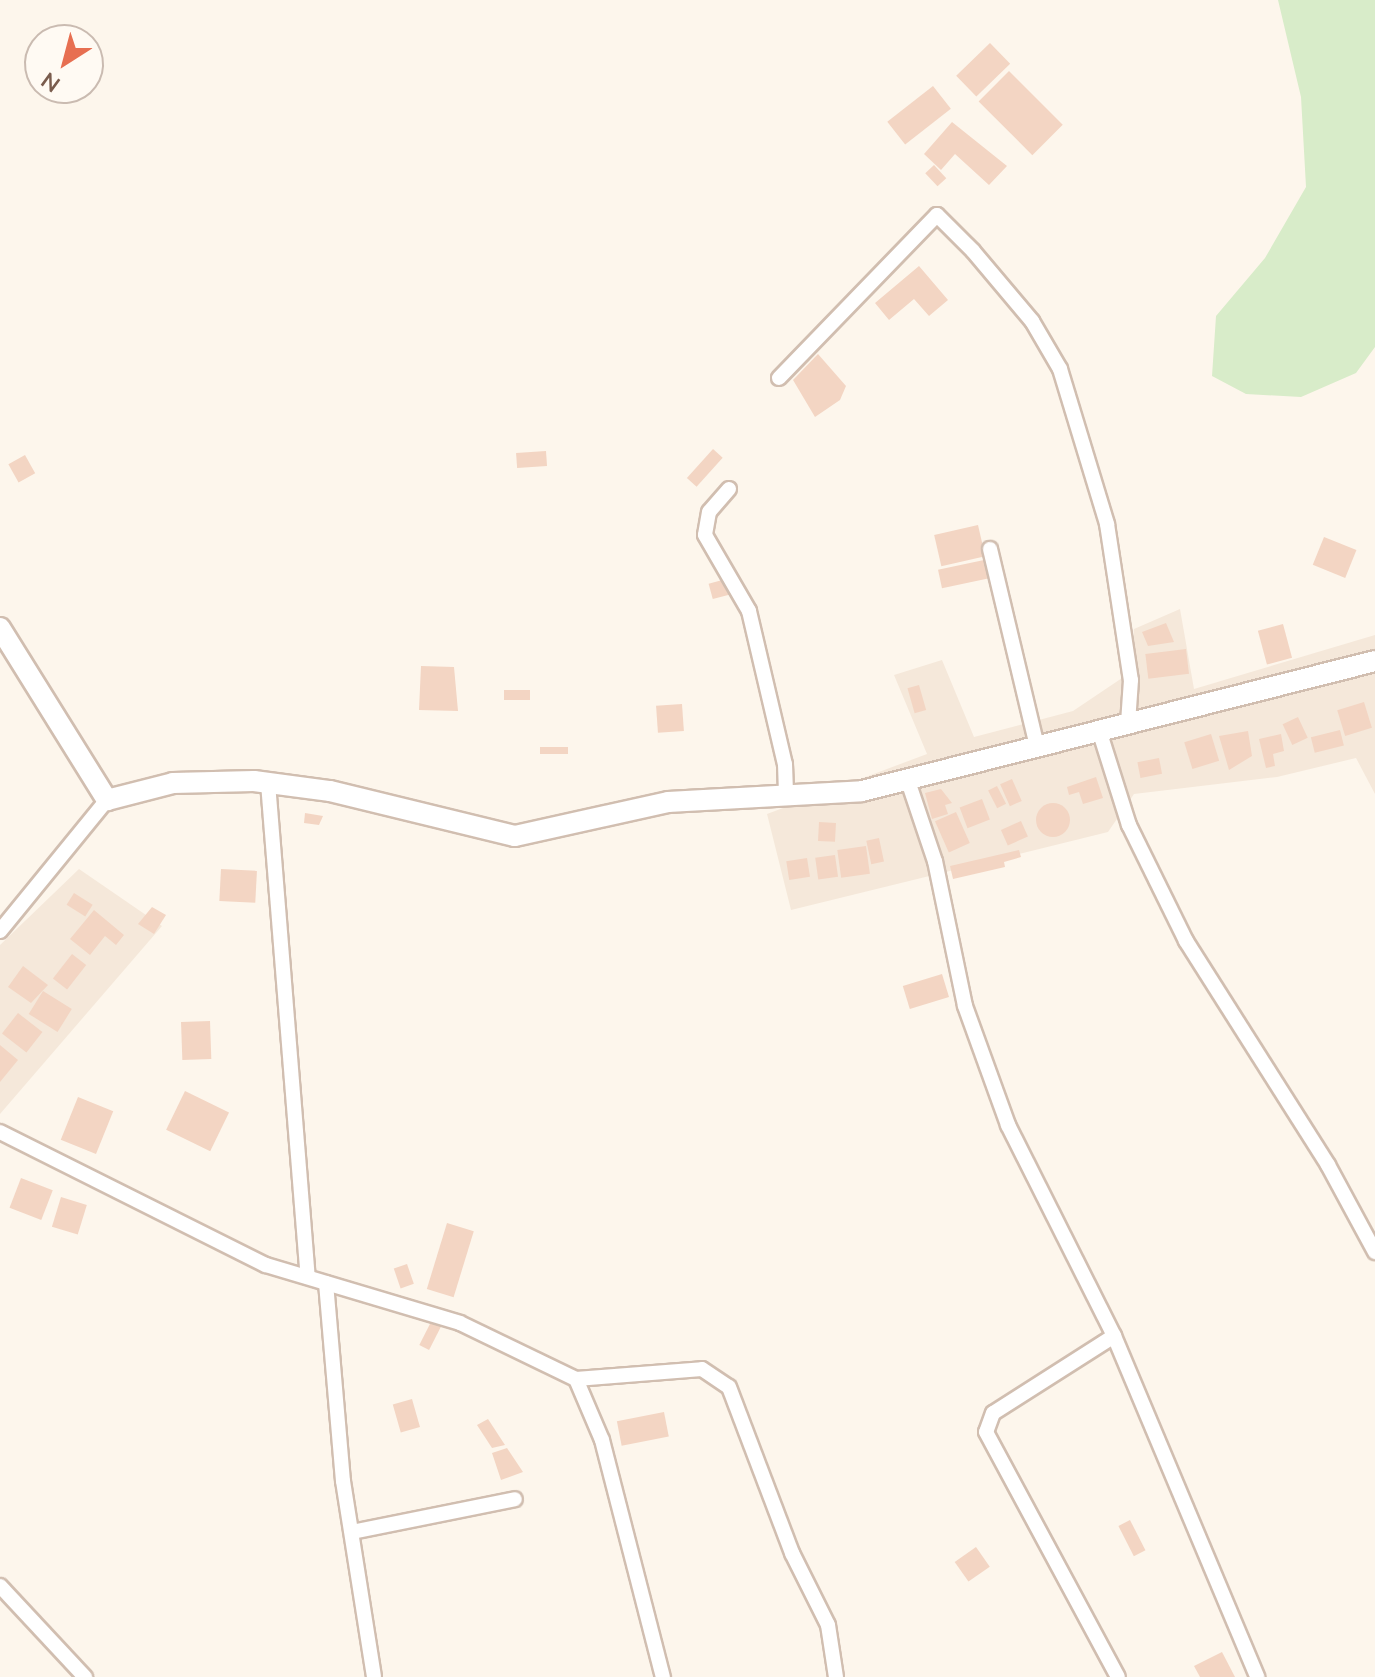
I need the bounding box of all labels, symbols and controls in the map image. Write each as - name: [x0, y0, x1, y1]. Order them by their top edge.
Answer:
- north arrow: [24, 24, 104, 104]
- text: N: [36, 65, 67, 99]

